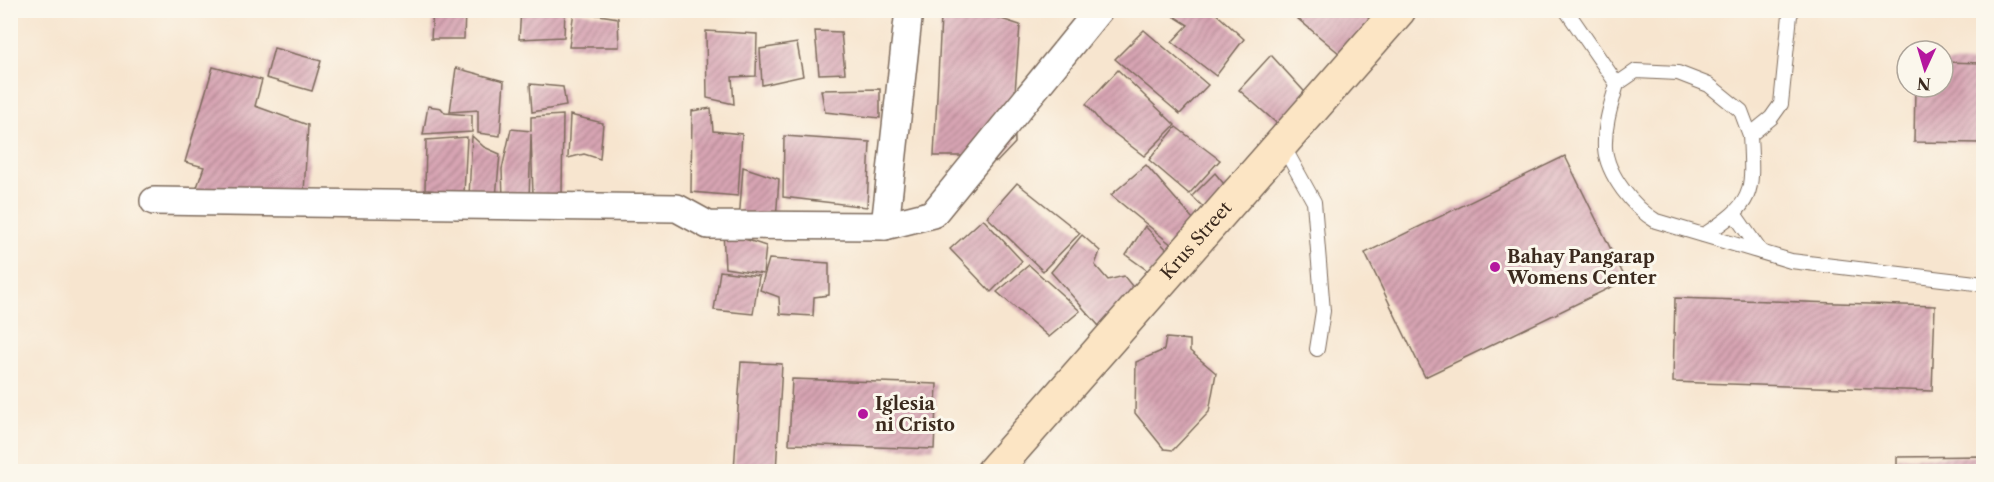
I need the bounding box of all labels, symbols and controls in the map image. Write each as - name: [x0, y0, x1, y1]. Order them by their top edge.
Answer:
- north arrow: [1895, 39, 1955, 99]
- text: N: [1916, 73, 1932, 94]
- street label: Krus Street: [1156, 197, 1237, 284]
- place label: Bahay Pangarap Womens Center: [1506, 246, 1657, 289]
- marker: Bahay Pangarap Womens Center: [1488, 260, 1502, 274]
- place label: Iglesia ni Cristo: [875, 393, 955, 436]
- marker: Iglesia ni Cristo: [856, 407, 870, 421]

